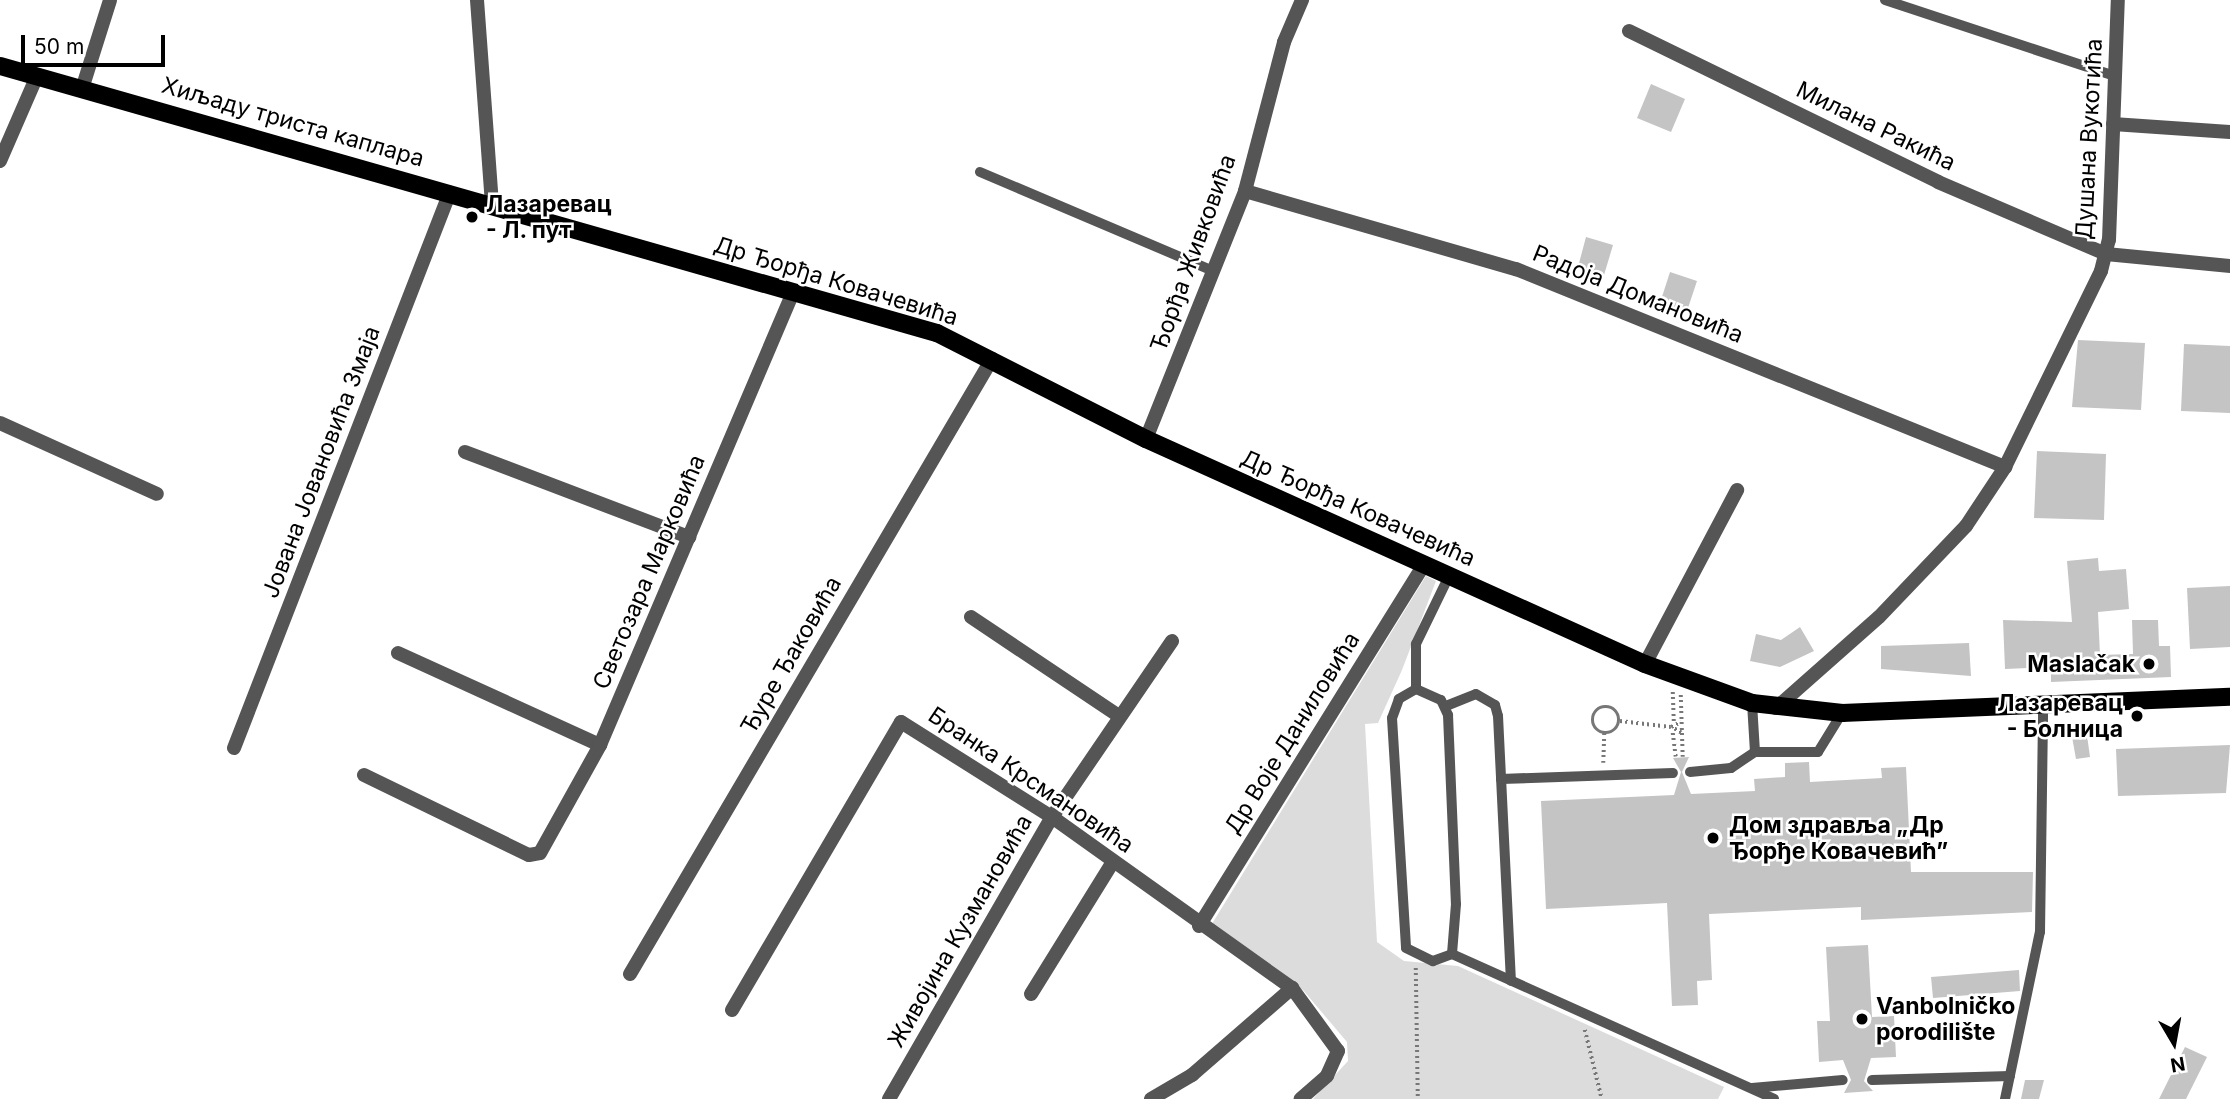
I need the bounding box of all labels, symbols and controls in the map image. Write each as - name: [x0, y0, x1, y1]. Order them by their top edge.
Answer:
- scale bar: [24, 21, 168, 65]
- text: 50 m: [34, 34, 84, 59]
- street label: Душана Вукотића: [2070, 38, 2108, 240]
- street label: Хиљаду триста каплара: [159, 71, 427, 173]
- street label: Милана Ракића: [1792, 76, 1960, 176]
- street label: Ђорђа Живковића: [1145, 151, 1241, 355]
- place label: Лазаревац - Л. пут: [486, 190, 612, 244]
- marker: Лазаревац - Л. пут: [464, 209, 480, 225]
- street label: Др Ђорђа Ковачевића: [711, 231, 961, 331]
- street label: Радоја Домановића: [1529, 239, 1747, 349]
- street label: Јована Јовановића Змаја: [256, 322, 386, 602]
- street label: Др Ђорђа Ковачевића: [1237, 444, 1479, 572]
- street label: Светозара Марковића: [587, 451, 711, 693]
- street label: Ђуре Ђаковића: [735, 571, 847, 739]
- street label: Др Воје Даниловића: [1219, 627, 1365, 839]
- place label: Maslačak: [2027, 650, 2135, 678]
- marker: Maslačak: [2141, 656, 2157, 672]
- place label: Лазаревац - Болница: [1997, 689, 2123, 743]
- street label: Бранка Крсмановића: [923, 701, 1139, 859]
- marker: Лазаревац - Болница: [2129, 708, 2145, 724]
- street label: Живојина Кузмановића: [882, 810, 1038, 1052]
- place label: Дом здравља „Др Ђорђе Ковачевић”: [1729, 811, 1948, 865]
- marker: Дом здравља „Др Ђорђе Ковачевић”: [1703, 828, 1723, 848]
- place label: Vanbolničko porodilište: [1876, 992, 2015, 1046]
- north arrow: [2139, 1008, 2209, 1078]
- marker: Vanbolničko porodilište: [1854, 1011, 1870, 1027]
- text: N: [2169, 1052, 2187, 1077]

